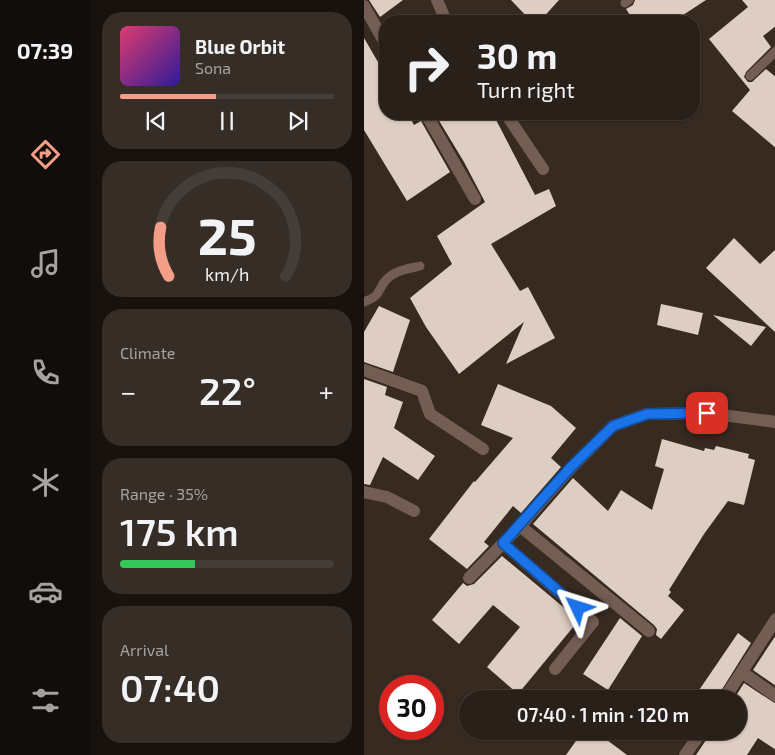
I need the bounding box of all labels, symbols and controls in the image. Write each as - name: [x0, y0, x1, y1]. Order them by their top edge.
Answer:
- text: 30 m: [477, 34, 557, 76]
- text: Blue Orbit: [195, 35, 285, 58]
- icon: right: [394, 35, 459, 100]
- text: 07:39: [17, 37, 73, 63]
- text: Sona: [195, 58, 231, 77]
- text: Turn right: [477, 76, 575, 102]
- icon: previous: [142, 107, 170, 135]
- icon: pause: [213, 107, 241, 135]
- icon: next: [284, 107, 312, 135]
- icon: directions: [28, 137, 63, 172]
- text: 25: [198, 203, 256, 265]
- icon: music: [28, 246, 63, 281]
- text: km/h: [205, 263, 249, 285]
- text: Climate: [120, 343, 175, 362]
- icon: phone: [28, 355, 63, 390]
- text: 22°: [199, 367, 256, 413]
- text: −: [120, 374, 136, 408]
- text: +: [319, 374, 334, 408]
- pin: [686, 392, 728, 434]
- icon: arrive: [693, 399, 721, 427]
- icon: climate: [28, 465, 63, 500]
- text: Range · 35%: [120, 484, 208, 503]
- text: 175 km: [120, 508, 239, 554]
- icon: car: [28, 574, 63, 609]
- position arrow: [551, 581, 603, 633]
- text: Arrival: [120, 640, 169, 659]
- text: 07:40: [120, 664, 220, 710]
- speed limit sign: 30: [379, 675, 444, 740]
- icon: filters: [28, 683, 63, 718]
- text: 07:40 · 1 min · 120 m: [517, 703, 689, 726]

